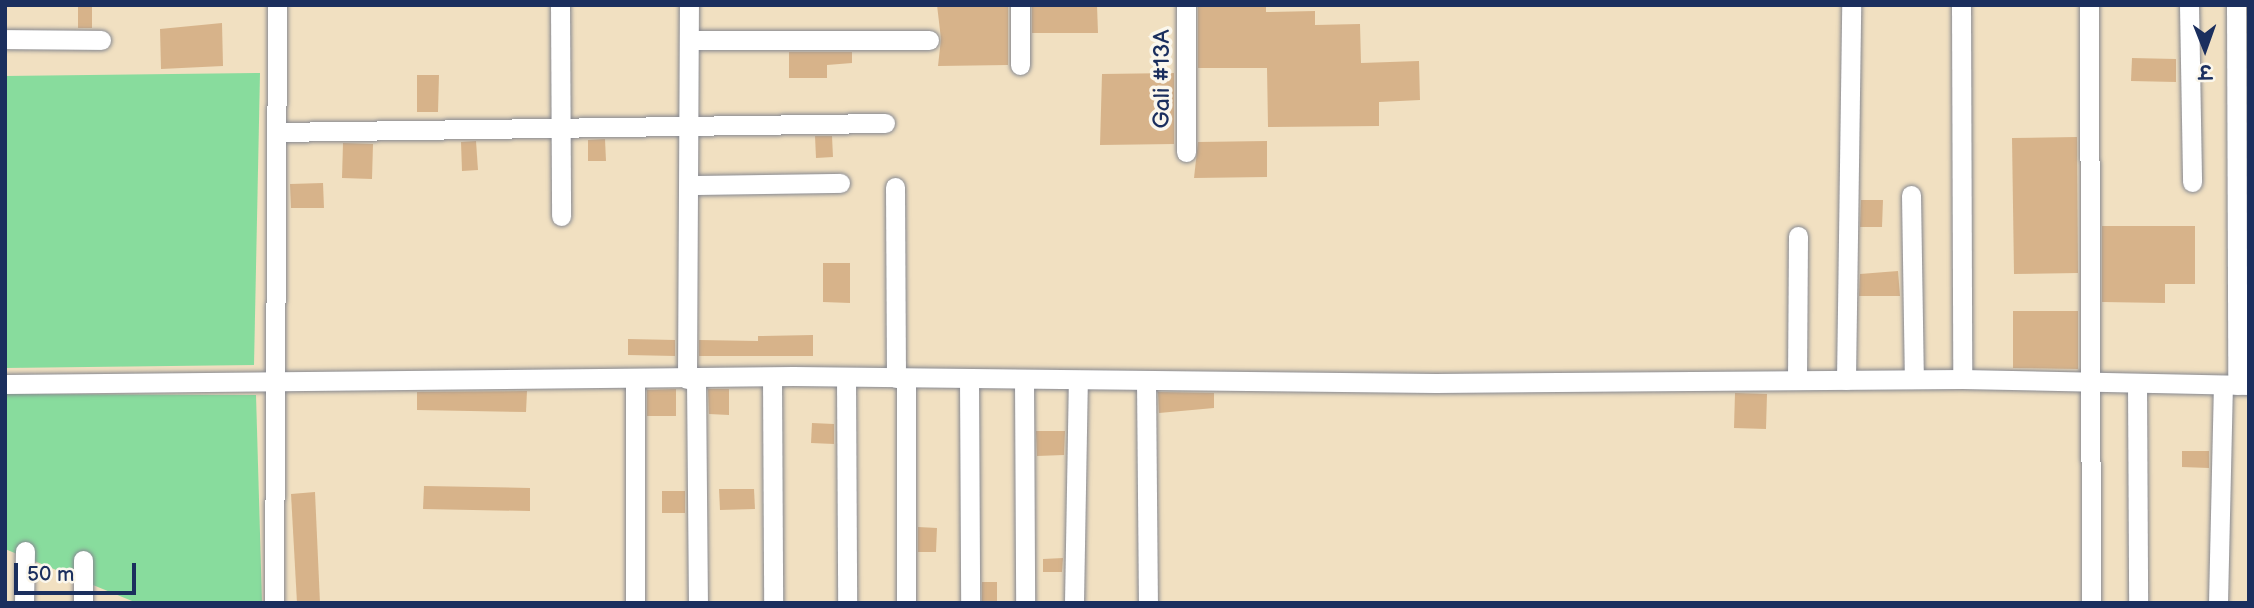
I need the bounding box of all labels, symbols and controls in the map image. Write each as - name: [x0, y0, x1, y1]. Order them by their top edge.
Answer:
- north arrow: [2170, 14, 2240, 84]
- street label: Gali #13A: [1148, 30, 1176, 128]
- text: उ: [2199, 59, 2212, 82]
- scale bar: [18, 548, 140, 592]
- text: 50 m: [27, 562, 74, 587]

